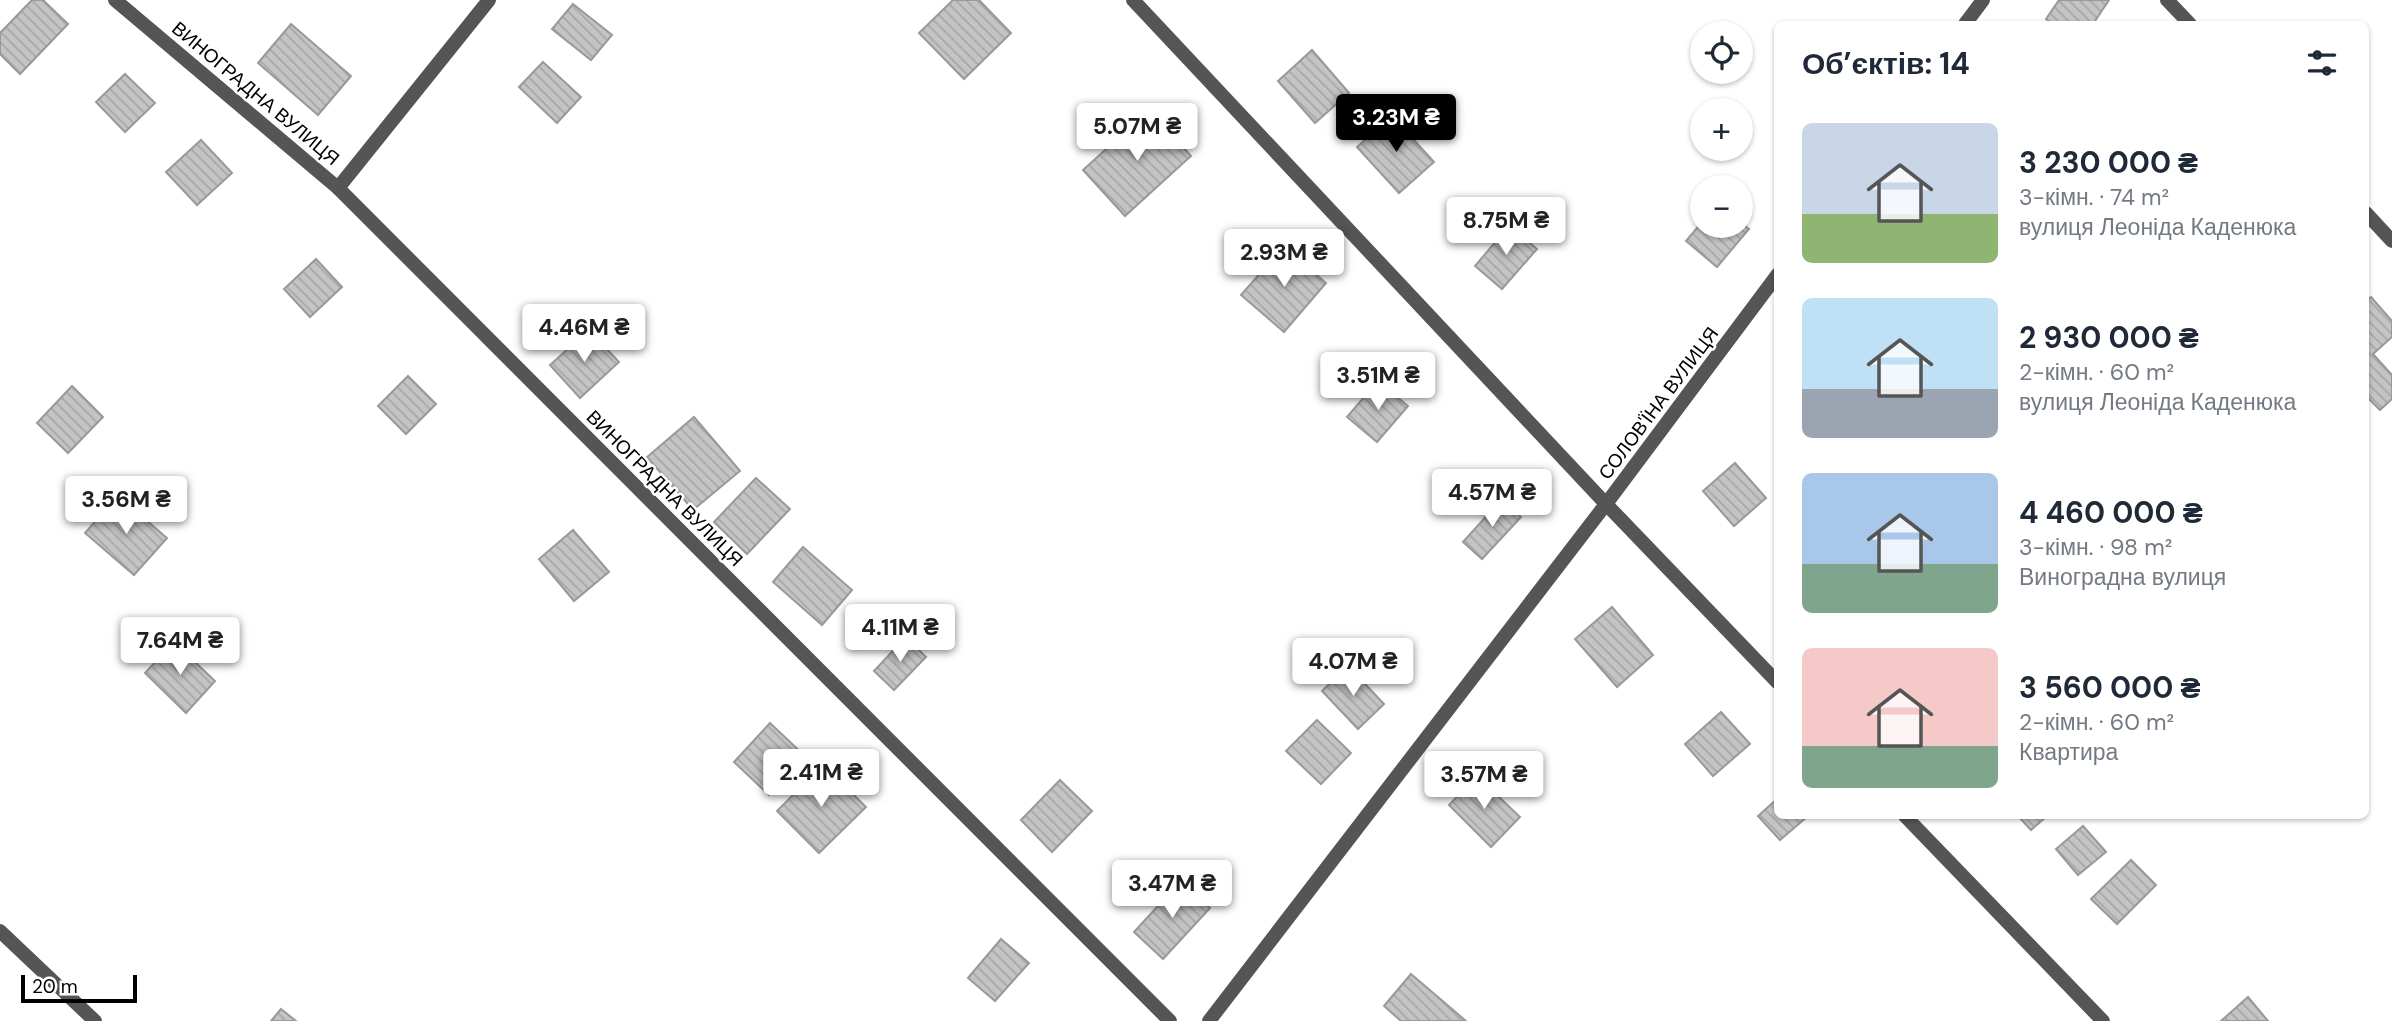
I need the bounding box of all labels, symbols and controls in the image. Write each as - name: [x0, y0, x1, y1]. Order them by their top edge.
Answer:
- street label: ВИНОГРАДНА ВУЛИЦЯ: [167, 16, 345, 171]
- map controls: [1690, 21, 1753, 238]
- button: locate: [1690, 21, 1753, 84]
- text: Об’єктів: 14: [1802, 44, 1970, 83]
- icon: filters: [2303, 44, 2341, 82]
- pin: 3.23M ₴: [1331, 94, 1461, 154]
- button: +: [1690, 98, 1753, 161]
- text: 3.23M ₴: [1352, 102, 1440, 132]
- pin: 5.07M ₴: [1072, 104, 1202, 163]
- text: 5.07M ₴: [1093, 111, 1181, 141]
- text: 3 230 000 ₴: [2019, 143, 2198, 182]
- icon: home: [1858, 151, 1942, 235]
- button: −: [1690, 175, 1753, 238]
- text: 3-кімн. · 74 m²: [2019, 182, 2169, 212]
- pin: 8.75M ₴: [1441, 198, 1571, 257]
- text: 8.75M ₴: [1463, 205, 1549, 235]
- text: вулиця Леоніда Каденюка: [2019, 212, 2296, 242]
- pin: 2.93M ₴: [1219, 230, 1349, 289]
- text: 2.93M ₴: [1240, 237, 1328, 267]
- pin: 4.46M ₴: [519, 304, 649, 364]
- text: 4.46M ₴: [538, 312, 630, 342]
- text: 2 930 000 ₴: [2019, 318, 2199, 357]
- street label: СОЛОВ'ЇНА ВУЛИЦЯ: [1593, 322, 1724, 485]
- icon: home: [1858, 326, 1942, 410]
- pin: 3.51M ₴: [1313, 352, 1443, 412]
- text: 2-кімн. · 60 m²: [2019, 357, 2174, 387]
- text: 3.51M ₴: [1336, 360, 1420, 390]
- text: вулиця Леоніда Каденюка: [2019, 387, 2296, 417]
- street label: ВИНОГРАДНА ВУЛИЦЯ: [581, 405, 748, 572]
- pin: 4.57M ₴: [1427, 470, 1557, 529]
- pin: 3.56M ₴: [61, 476, 191, 536]
- text: 4.57M ₴: [1448, 477, 1536, 507]
- text: 3.56M ₴: [81, 484, 171, 514]
- text: 4 460 000 ₴: [2019, 493, 2203, 532]
- icon: home: [1858, 501, 1942, 585]
- text: 3-кімн. · 98 m²: [2019, 532, 2172, 562]
- text: Виноградна вулиця: [2019, 562, 2226, 592]
- pin: 4.11M ₴: [835, 604, 965, 664]
- text: 4.11M ₴: [861, 612, 939, 642]
- pin: 7.64M ₴: [115, 618, 245, 677]
- text: 7.64M ₴: [137, 625, 223, 655]
- pin: 4.07M ₴: [1288, 638, 1418, 698]
- text: 4.07M ₴: [1308, 646, 1398, 676]
- text: 3 560 000 ₴: [2019, 668, 2200, 707]
- icon: home: [1858, 676, 1942, 760]
- text: 2-кімн. · 60 m²: [2019, 707, 2174, 737]
- text: Квартира: [2019, 737, 2118, 767]
- pin: 2.41M ₴: [756, 750, 886, 809]
- pin: 3.57M ₴: [1419, 752, 1549, 811]
- text: 2.41M ₴: [779, 757, 863, 787]
- text: 3.57M ₴: [1440, 759, 1528, 789]
- pin: 3.47M ₴: [1107, 860, 1237, 920]
- text: 3.47M ₴: [1128, 868, 1216, 898]
- scale bar: [21, 972, 136, 1004]
- text: 20 m: [32, 974, 78, 999]

